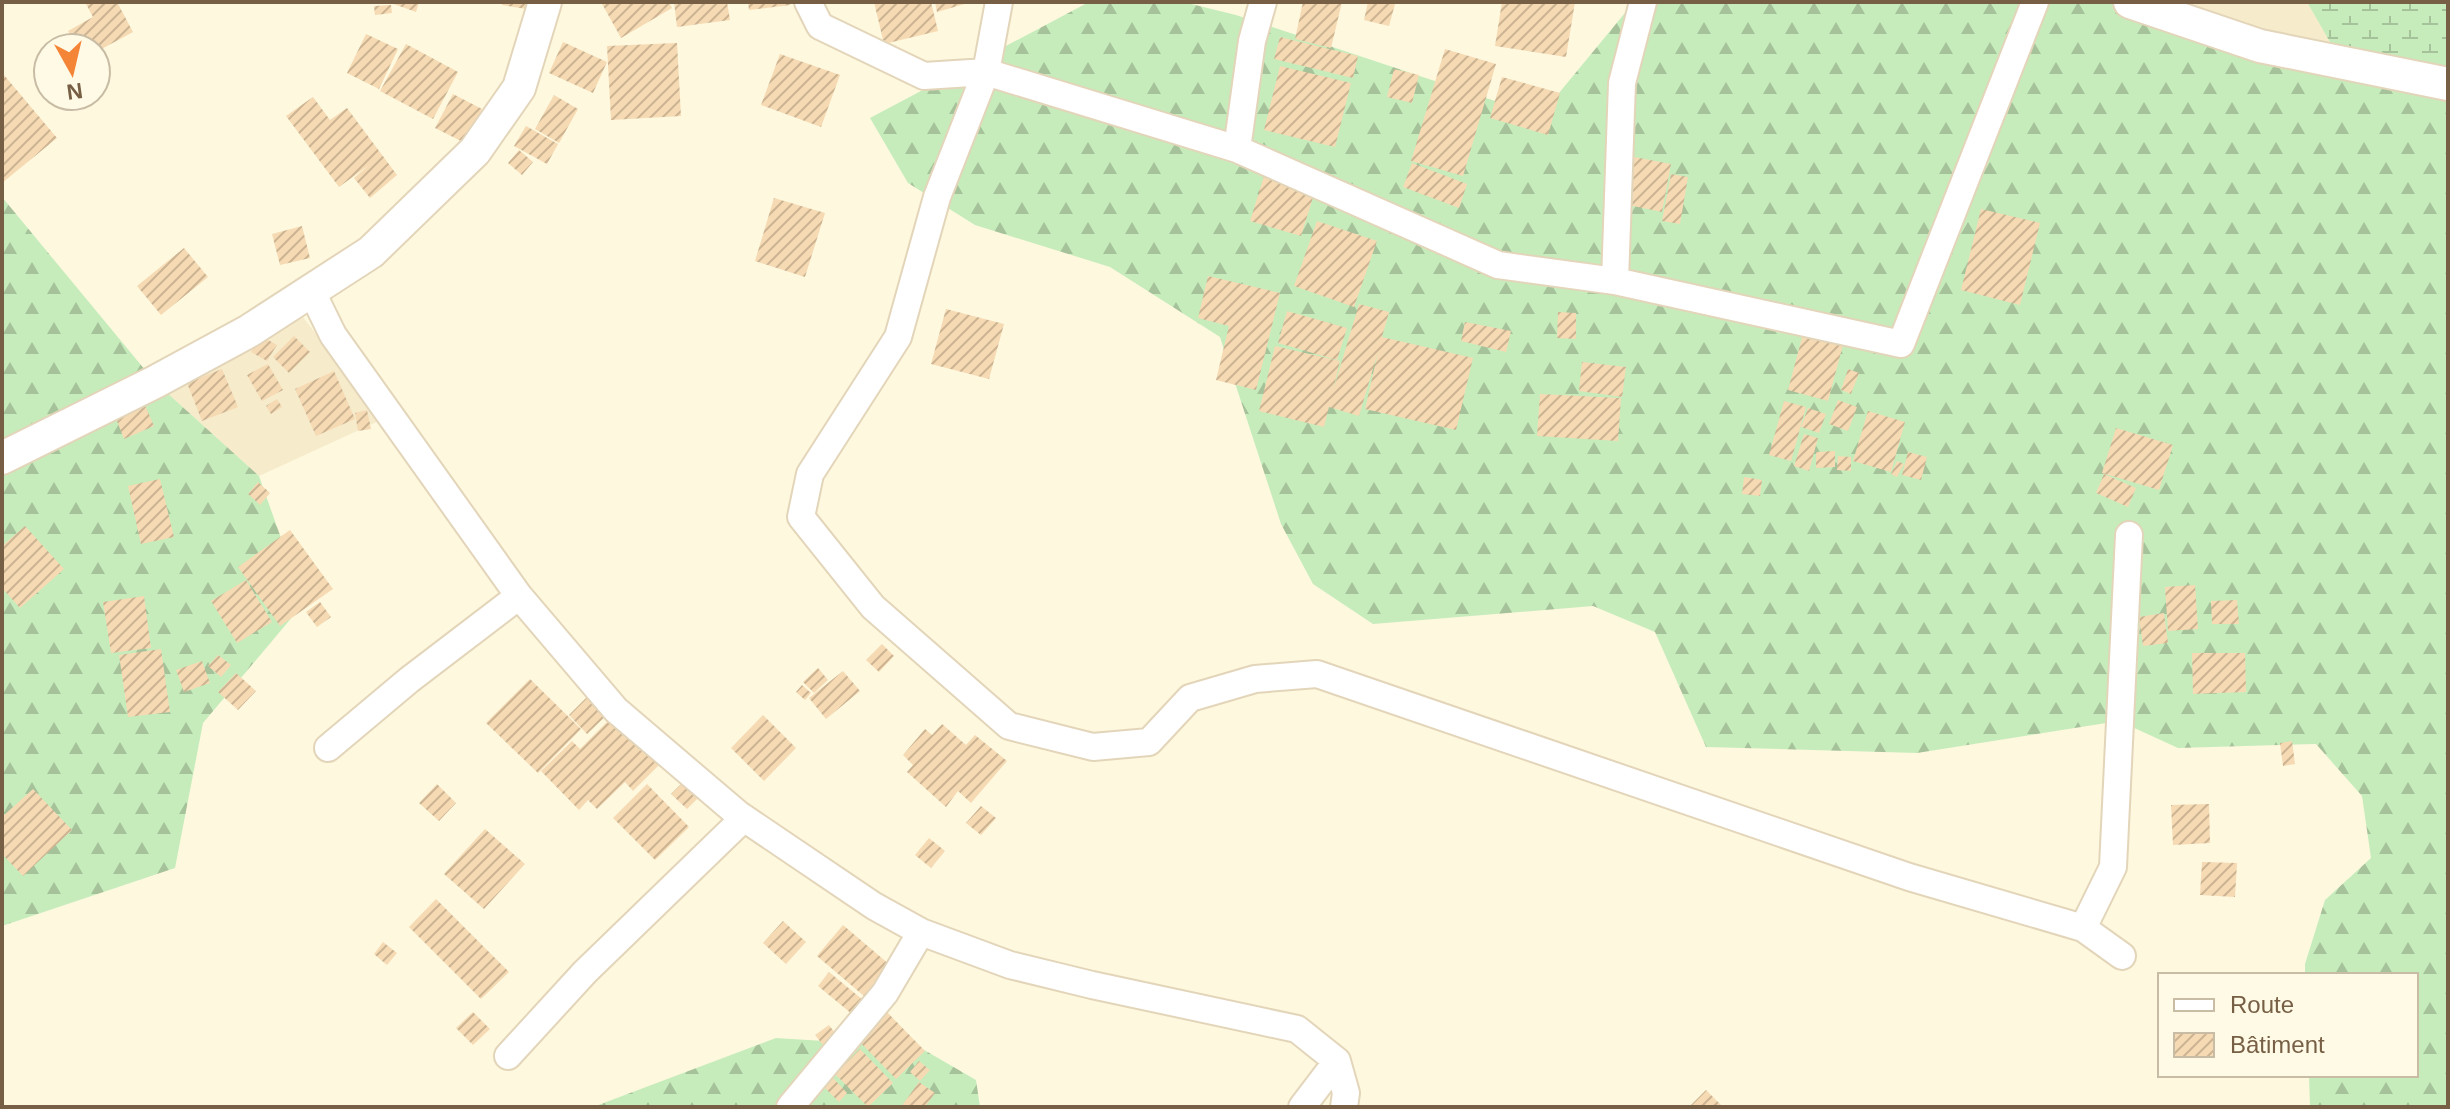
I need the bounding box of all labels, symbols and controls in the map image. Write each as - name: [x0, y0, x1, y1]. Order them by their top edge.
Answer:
- north arrow: [32, 32, 112, 112]
- text: N: [65, 78, 84, 105]
- legend: [2158, 973, 2418, 1077]
- text: Route: [2230, 991, 2294, 1018]
- text: Bâtiment: [2230, 1031, 2325, 1058]

